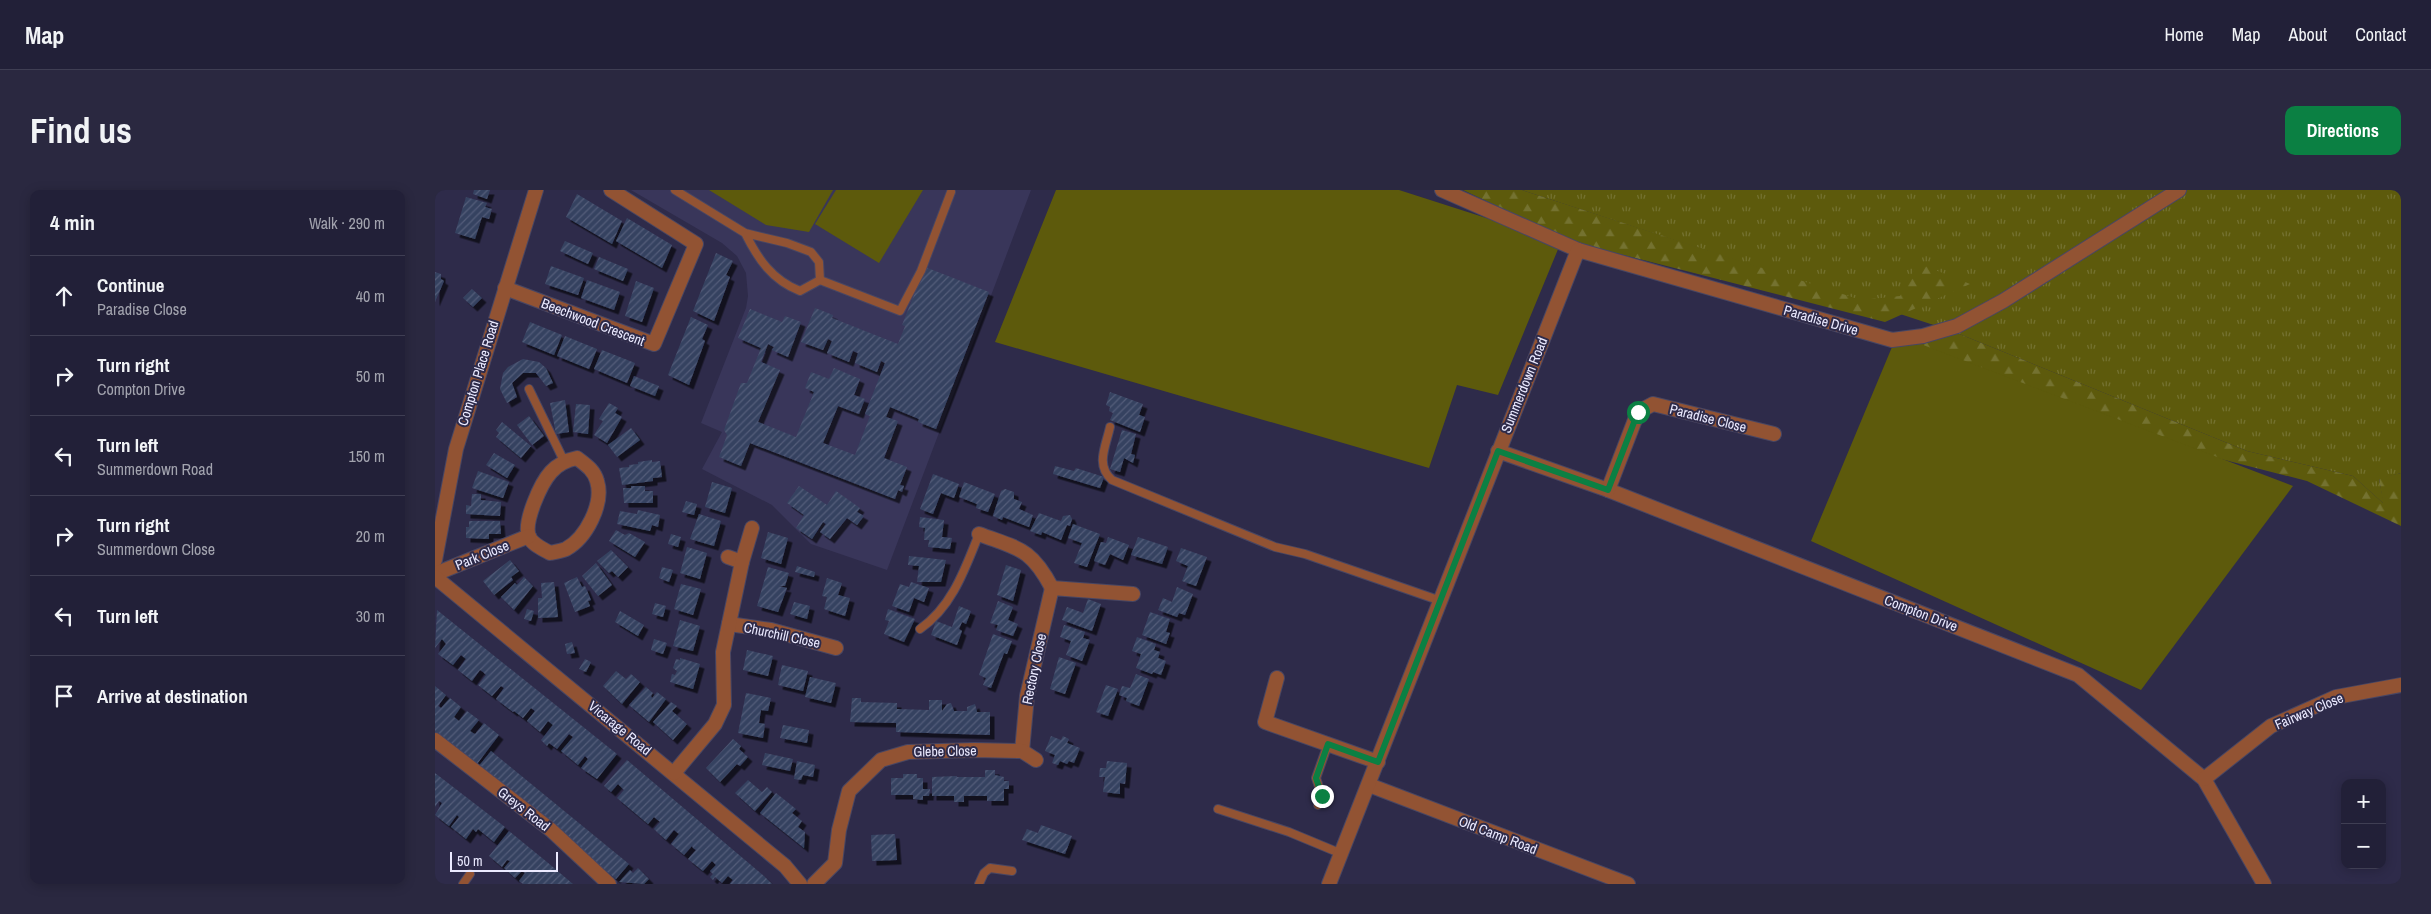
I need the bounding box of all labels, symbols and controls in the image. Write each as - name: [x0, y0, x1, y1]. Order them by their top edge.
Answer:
- text: Map: [25, 19, 64, 51]
- text: Home: [2164, 22, 2204, 47]
- text: Map: [2232, 22, 2261, 47]
- text: About: [2289, 22, 2327, 47]
- text: Contact: [2355, 22, 2406, 47]
- button: Directions: [2285, 106, 2401, 155]
- text: Find us: [30, 107, 132, 154]
- text: 4 min: [50, 208, 95, 237]
- text: Walk · 290 m: [309, 212, 385, 234]
- text: Continue: [97, 272, 165, 298]
- icon: ahead: [50, 282, 78, 310]
- text: 40 m: [356, 285, 385, 307]
- street label: Beechwood Crescent: [539, 294, 647, 350]
- text: Paradise Close: [97, 298, 187, 320]
- street label: Paradise Drive: [1782, 301, 1860, 339]
- street label: Compton Place Road: [453, 318, 503, 428]
- street label: Summerdown Road: [1497, 335, 1551, 435]
- text: Turn right: [97, 352, 169, 378]
- icon: right: [50, 362, 78, 390]
- text: 50 m: [356, 365, 385, 387]
- text: Compton Drive: [97, 378, 185, 400]
- street label: Paradise Close: [1668, 400, 1748, 436]
- route start: [1627, 401, 1650, 424]
- text: Turn left: [97, 432, 158, 458]
- icon: left: [50, 442, 78, 470]
- text: 150 m: [349, 445, 385, 467]
- text: Summerdown Road: [97, 458, 213, 480]
- text: Turn right: [97, 512, 169, 538]
- icon: right: [50, 522, 78, 550]
- text: 20 m: [356, 525, 385, 547]
- street label: Park Close: [453, 536, 511, 574]
- text: Summerdown Close: [97, 538, 215, 560]
- street label: Compton Drive: [1882, 591, 1960, 635]
- icon: left: [50, 602, 78, 630]
- text: Turn left: [97, 603, 158, 629]
- text: 30 m: [356, 605, 385, 627]
- street label: Churchill Close: [742, 618, 822, 652]
- street label: Rectory Close: [1018, 632, 1050, 706]
- icon: arrive: [50, 682, 78, 710]
- text: Arrive at destination: [97, 683, 248, 709]
- street label: Fairway Close: [2272, 688, 2346, 734]
- street label: Vicarage Road: [585, 697, 655, 759]
- street label: Glebe Close: [913, 741, 977, 761]
- map controls: [2341, 779, 2386, 869]
- button: +: [2341, 779, 2386, 824]
- street label: Greys Road: [494, 783, 554, 835]
- route end: [1311, 785, 1334, 808]
- street label: Old Camp Road: [1456, 812, 1540, 858]
- button: −: [2341, 824, 2386, 869]
- scale bar: [450, 849, 557, 872]
- text: 50 m: [457, 852, 483, 870]

